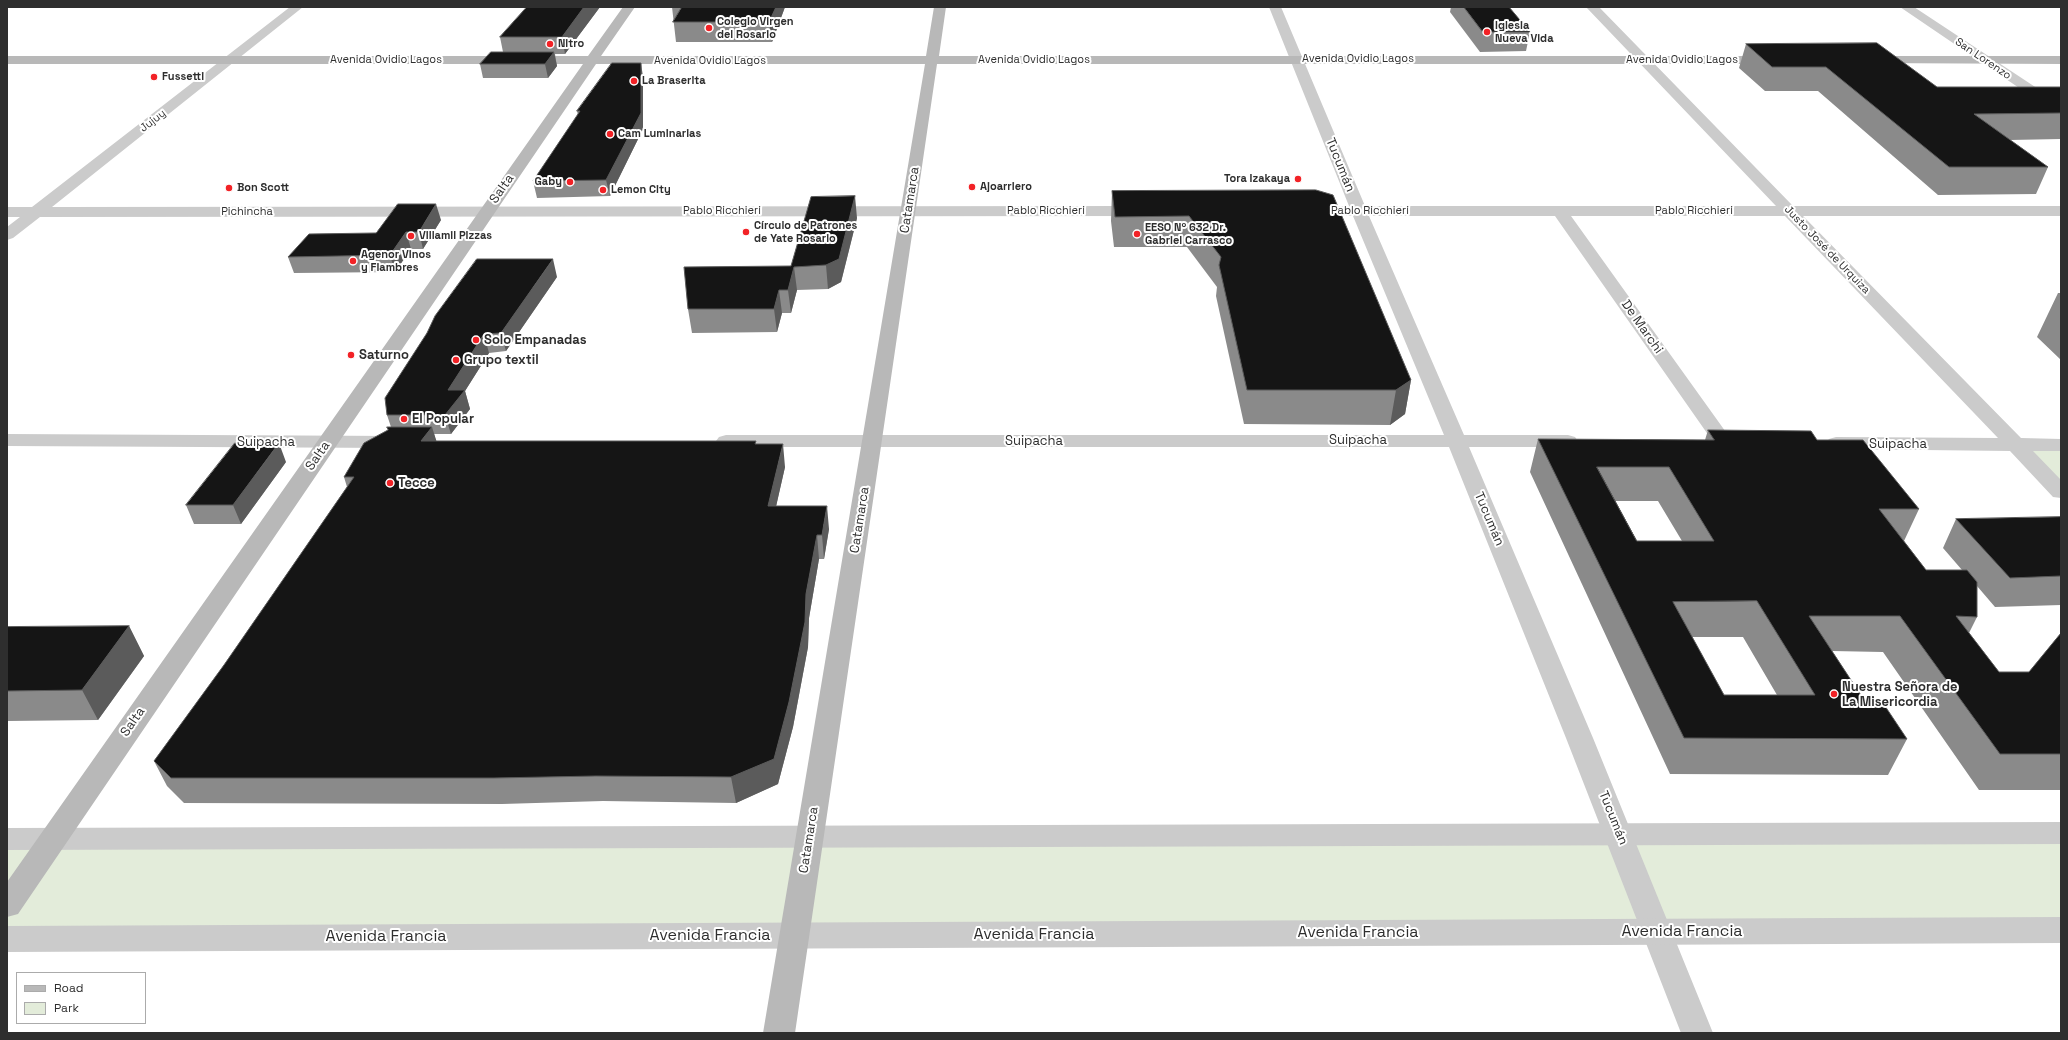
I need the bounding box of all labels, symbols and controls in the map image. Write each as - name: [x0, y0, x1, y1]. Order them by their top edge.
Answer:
- place label: Colegio Virgen del Rosario: [717, 15, 794, 41]
- place label: Iglesia Nueva Vida: [1495, 19, 1553, 45]
- marker: Colegio Virgen del Rosario: [704, 23, 714, 33]
- marker: Iglesia Nueva Vida: [1482, 27, 1492, 37]
- street label: San Lorenzo: [1952, 35, 2014, 83]
- place label: Nitro: [558, 37, 584, 51]
- marker: Nitro: [545, 39, 555, 49]
- street label: Avenida Ovidio Lagos: [1302, 52, 1414, 66]
- street label: Avenida Ovidio Lagos: [330, 53, 442, 67]
- street label: Avenida Ovidio Lagos: [978, 53, 1090, 67]
- street label: Avenida Ovidio Lagos: [1626, 53, 1738, 67]
- street label: Avenida Ovidio Lagos: [654, 54, 766, 68]
- place label: Fussetti: [162, 70, 204, 84]
- marker: Fussetti: [149, 72, 159, 82]
- place label: La Braserita: [642, 74, 706, 88]
- marker: La Braserita: [629, 76, 639, 86]
- street label: Jujuy: [137, 107, 169, 135]
- place label: Cam Luminarias: [618, 127, 701, 141]
- marker: Cam Luminarias: [605, 129, 615, 139]
- street label: Tucumán: [1322, 136, 1358, 194]
- street label: Catamarca: [897, 165, 923, 235]
- street label: Salta: [486, 171, 518, 207]
- place label: Tora Izakaya: [1224, 172, 1290, 186]
- marker: Tora Izakaya: [1293, 174, 1303, 184]
- place label: Gaby: [535, 175, 562, 189]
- marker: Gaby: [565, 177, 575, 187]
- place label: Ajoarriero: [980, 180, 1032, 194]
- place label: Bon Scott: [237, 181, 289, 195]
- marker: Ajoarriero: [967, 182, 977, 192]
- marker: Bon Scott: [224, 183, 234, 193]
- place label: Lemon City: [611, 183, 671, 197]
- marker: Lemon City: [598, 185, 608, 195]
- street label: Justo José de Urquiza: [1781, 203, 1873, 297]
- street label: Pablo Ricchieri: [683, 204, 761, 218]
- street label: Pablo Ricchieri: [1007, 204, 1085, 218]
- street label: Pablo Ricchieri: [1331, 204, 1409, 218]
- street label: Pablo Ricchieri: [1655, 204, 1733, 218]
- street label: Pichincha: [221, 205, 273, 219]
- place label: Círculo de Patrones de Yate Rosario: [754, 219, 857, 245]
- place label: EESO Nº 632 Dr. Gabriel Carrasco: [1145, 221, 1232, 247]
- marker: Círculo de Patrones de Yate Rosario: [741, 227, 751, 237]
- place label: Villamil Pizzas: [419, 229, 492, 243]
- marker: EESO Nº 632 Dr. Gabriel Carrasco: [1132, 229, 1142, 239]
- marker: Villamil Pizzas: [406, 231, 416, 241]
- place label: Agenor Vinos y Fiambres: [361, 248, 431, 274]
- marker: Agenor Vinos y Fiambres: [348, 256, 358, 266]
- street label: De Marchi: [1618, 297, 1666, 357]
- place label: Solo Empanadas: [484, 332, 587, 348]
- marker: Solo Empanadas: [471, 335, 481, 345]
- place label: Saturno: [359, 347, 409, 363]
- marker: Saturno: [346, 350, 356, 360]
- place label: Grupo textil: [464, 352, 539, 368]
- marker: Grupo textil: [451, 355, 461, 365]
- place label: El Popular: [412, 411, 474, 427]
- marker: El Popular: [399, 414, 409, 424]
- street label: Suipacha: [1329, 432, 1387, 448]
- street label: Suipacha: [1005, 433, 1063, 449]
- street label: Suipacha: [237, 434, 295, 450]
- street label: Suipacha: [1869, 436, 1927, 452]
- street label: Salta: [302, 438, 334, 474]
- place label: Tecce: [398, 475, 435, 491]
- marker: Tecce: [385, 478, 395, 488]
- street label: Catamarca: [847, 485, 873, 555]
- street label: Tucumán: [1471, 490, 1507, 548]
- place label: Nuestra Señora de La Misericordia: [1842, 679, 1958, 710]
- marker: Nuestra Señora de La Misericordia: [1829, 689, 1839, 699]
- street label: Salta: [117, 704, 149, 740]
- street label: Tucumán: [1595, 789, 1631, 847]
- street label: Catamarca: [796, 805, 822, 875]
- street label: Avenida Francia: [1621, 922, 1743, 942]
- street label: Avenida Francia: [1297, 923, 1419, 943]
- street label: Avenida Francia: [973, 925, 1095, 945]
- street label: Avenida Francia: [649, 926, 771, 946]
- street label: Avenida Francia: [325, 927, 447, 947]
- legend: [16, 972, 146, 1024]
- text: Road: [54, 980, 83, 996]
- text: Park: [54, 1000, 79, 1016]

